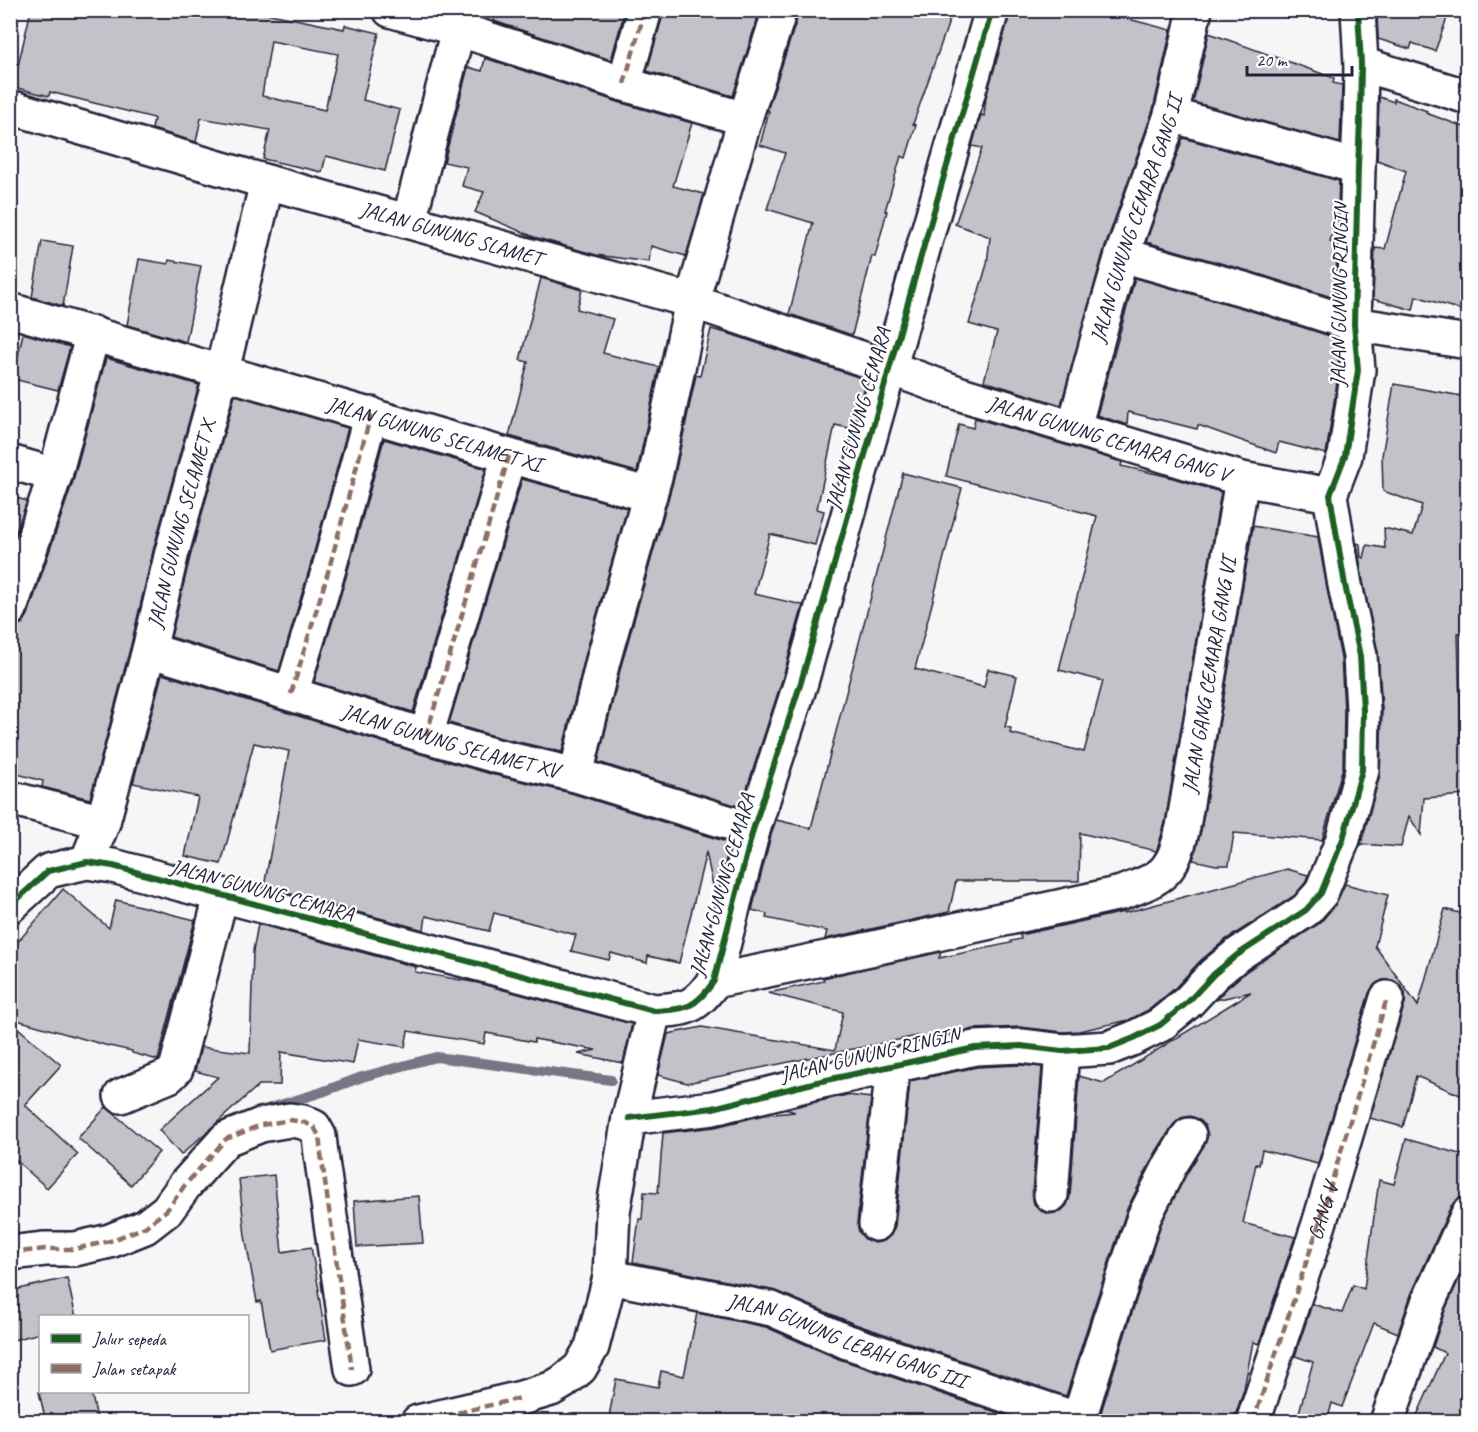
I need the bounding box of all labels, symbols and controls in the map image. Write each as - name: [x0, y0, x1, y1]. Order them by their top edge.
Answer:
- scale bar: [1247, 39, 1352, 77]
- text: 20 m: [1256, 49, 1289, 71]
- street label: JALAN GUNUNG CEMARA GANG II: [1084, 89, 1189, 346]
- street label: JALAN GUNUNG SLAMET: [357, 196, 550, 273]
- street label: JALAN GUNUNG RINGIN: [1324, 200, 1354, 388]
- street label: JALAN GUNUNG CEMARA: [819, 323, 897, 514]
- street label: JALAN GUNUNG SELAMET XI: [323, 390, 549, 479]
- street label: JALAN GUNUNG CEMARA GANG V: [984, 390, 1237, 489]
- street label: JALAN GUNUNG SELAMET X: [141, 414, 222, 632]
- street label: JALAN GANG CEMARA GANG VI: [1176, 551, 1242, 796]
- street label: JALAN GUNUNG SELAMET XV: [338, 698, 565, 784]
- street label: JALAN GUNUNG CEMARA: [683, 789, 761, 980]
- street label: JALAN GUNUNG CEMARA: [167, 853, 358, 927]
- street label: JALAN GUNUNG RINGIN: [777, 1020, 965, 1087]
- street label: GANG V: [1302, 1176, 1345, 1243]
- street label: JALAN GUNUNG LEBAH GANG III: [724, 1287, 974, 1395]
- legend: [39, 1315, 249, 1393]
- text: Jalur sepeda: [92, 1328, 167, 1350]
- text: Jalan setapak: [92, 1358, 177, 1380]

